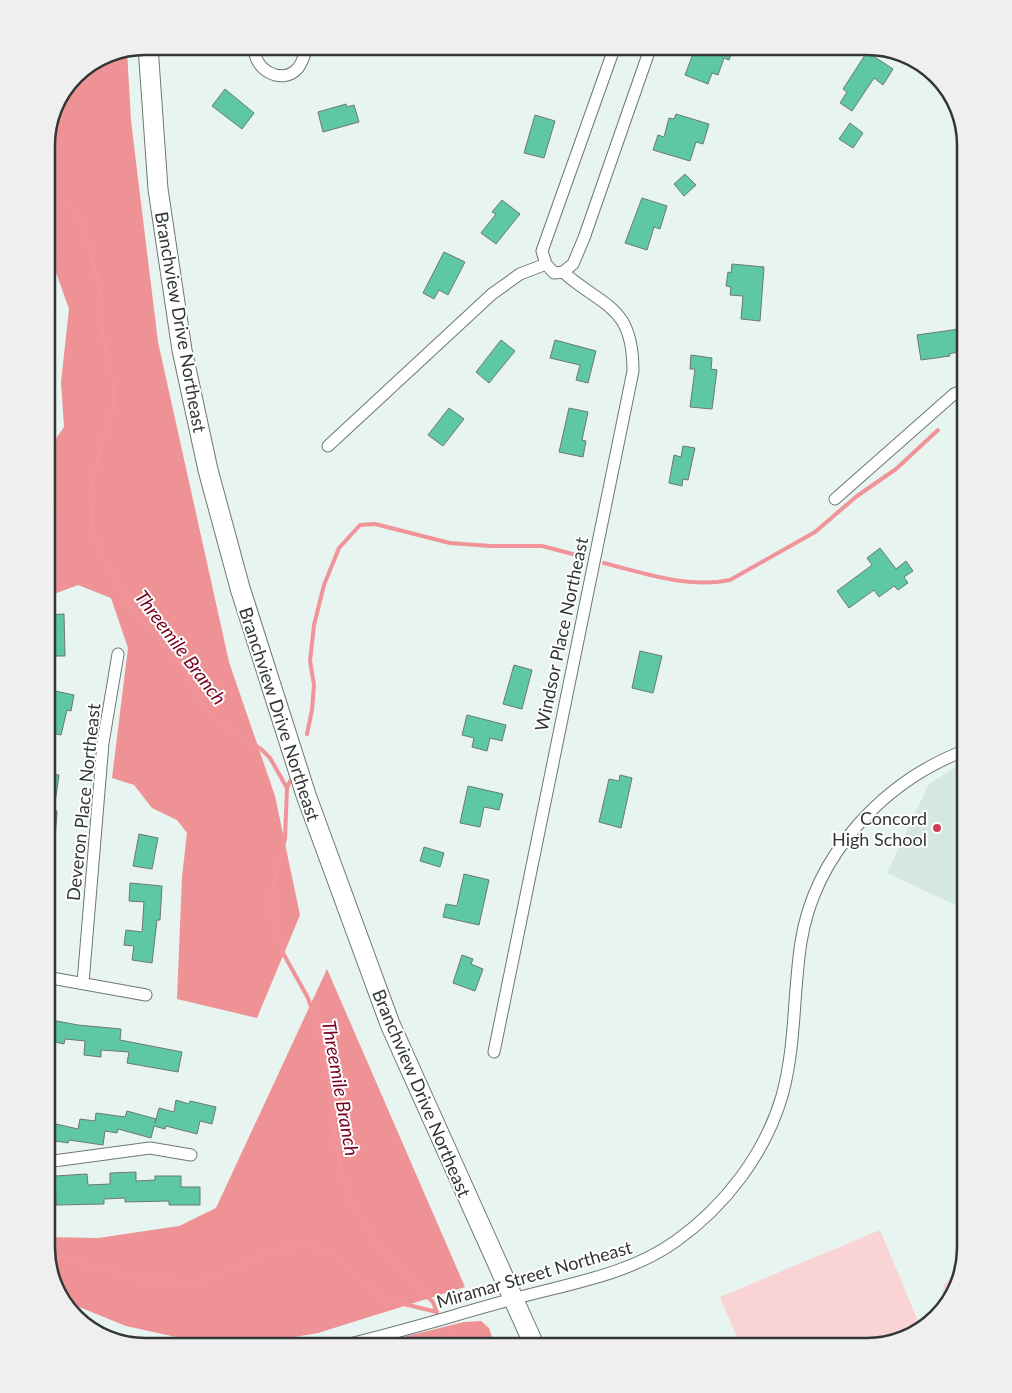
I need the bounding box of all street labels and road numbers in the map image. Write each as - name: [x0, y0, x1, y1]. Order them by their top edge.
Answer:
- street label: Branchview Drive Northeast: [151, 210, 211, 435]
- street label: Windsor Place Northeast: [530, 534, 592, 733]
- street label: Branchview Drive Northeast: [235, 604, 325, 824]
- street label: Deveron Place Northeast: [62, 702, 104, 902]
- street label: Branchview Drive Northeast: [368, 986, 476, 1201]
- street label: Miramar Street Northeast: [434, 1235, 635, 1312]

